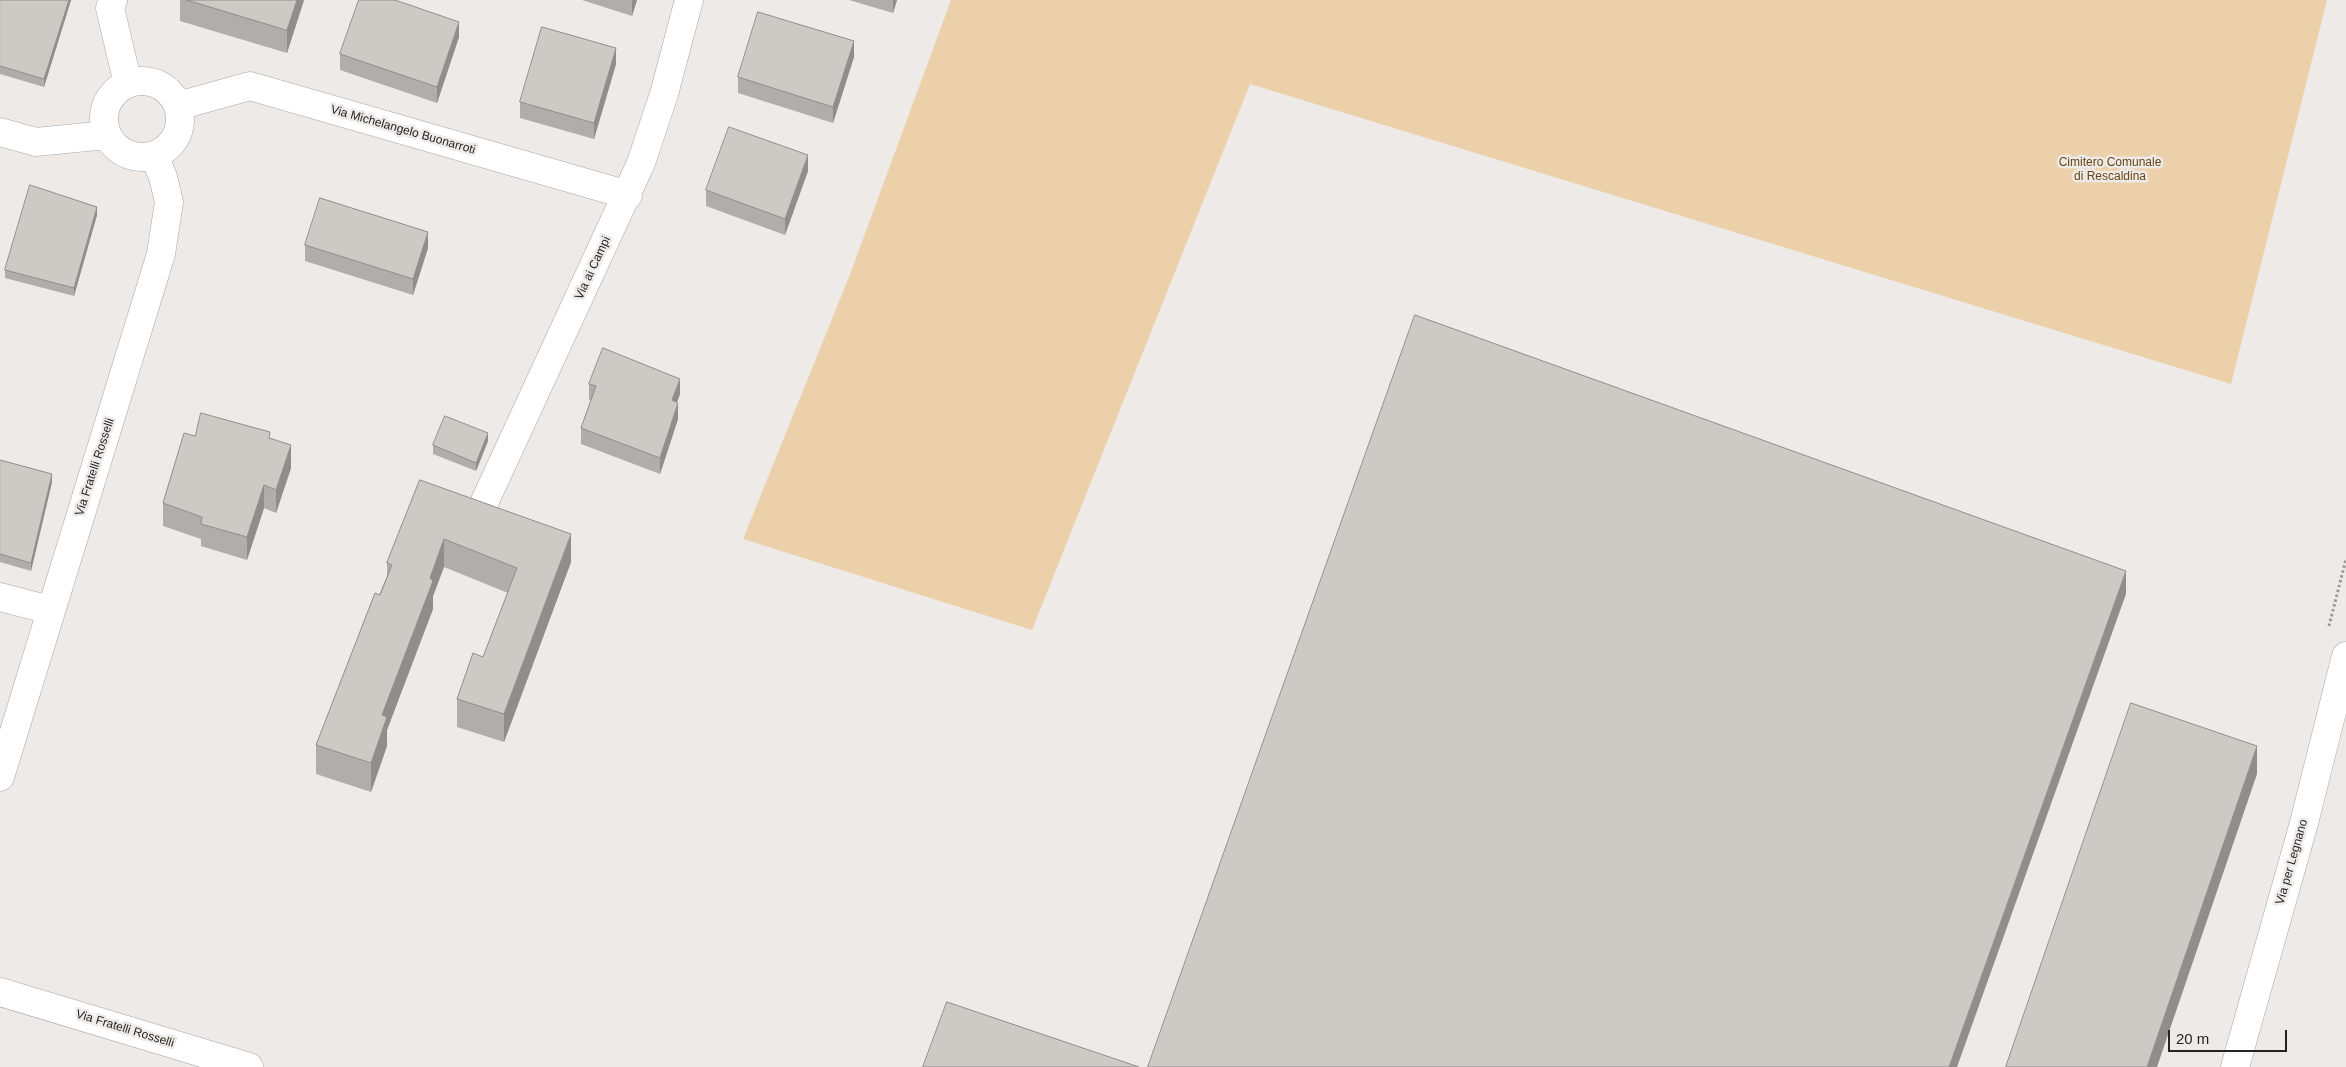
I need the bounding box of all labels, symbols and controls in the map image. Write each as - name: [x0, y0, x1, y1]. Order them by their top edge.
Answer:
- street label: Via Michelangelo Buonarroti: [329, 102, 477, 158]
- park label: Cimitero Comunale di Rescaldina: [2059, 156, 2161, 184]
- street label: Via ai Campi: [572, 234, 614, 302]
- street label: Via Fratelli Rosselli: [72, 416, 118, 518]
- street label: Via per Legnano: [2273, 818, 2311, 906]
- street label: Via Fratelli Rosselli: [74, 1007, 176, 1051]
- scale bar: [2171, 1020, 2290, 1052]
- text: 20 m: [2176, 1030, 2209, 1047]

